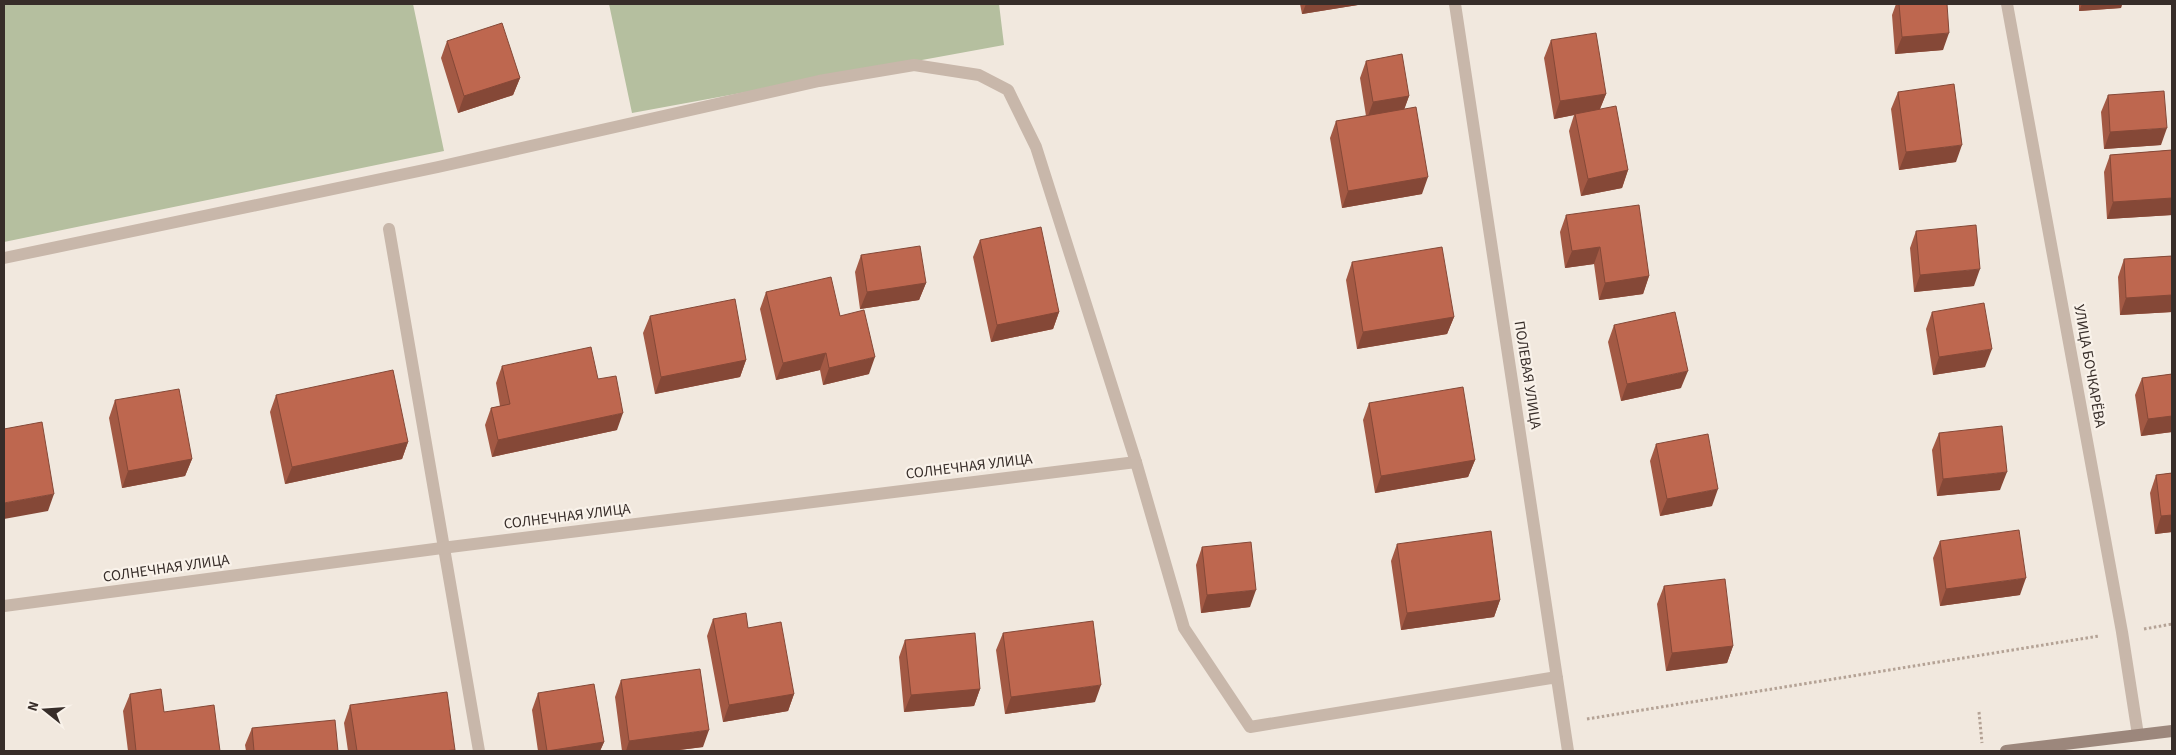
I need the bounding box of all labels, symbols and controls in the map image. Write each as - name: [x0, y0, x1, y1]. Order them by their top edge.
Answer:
- street label: УЛИЦА БОЧКАРЁВА: [2068, 303, 2111, 430]
- street label: ПОЛЕВАЯ УЛИЦА: [1509, 319, 1547, 432]
- street label: СОЛНЕЧНАЯ УЛИЦА: [905, 448, 1034, 485]
- street label: СОЛНЕЧНАЯ УЛИЦА: [503, 498, 632, 535]
- street label: СОЛНЕЧНАЯ УЛИЦА: [102, 549, 231, 588]
- north arrow: [20, 685, 70, 735]
- text: N: [23, 699, 44, 714]

